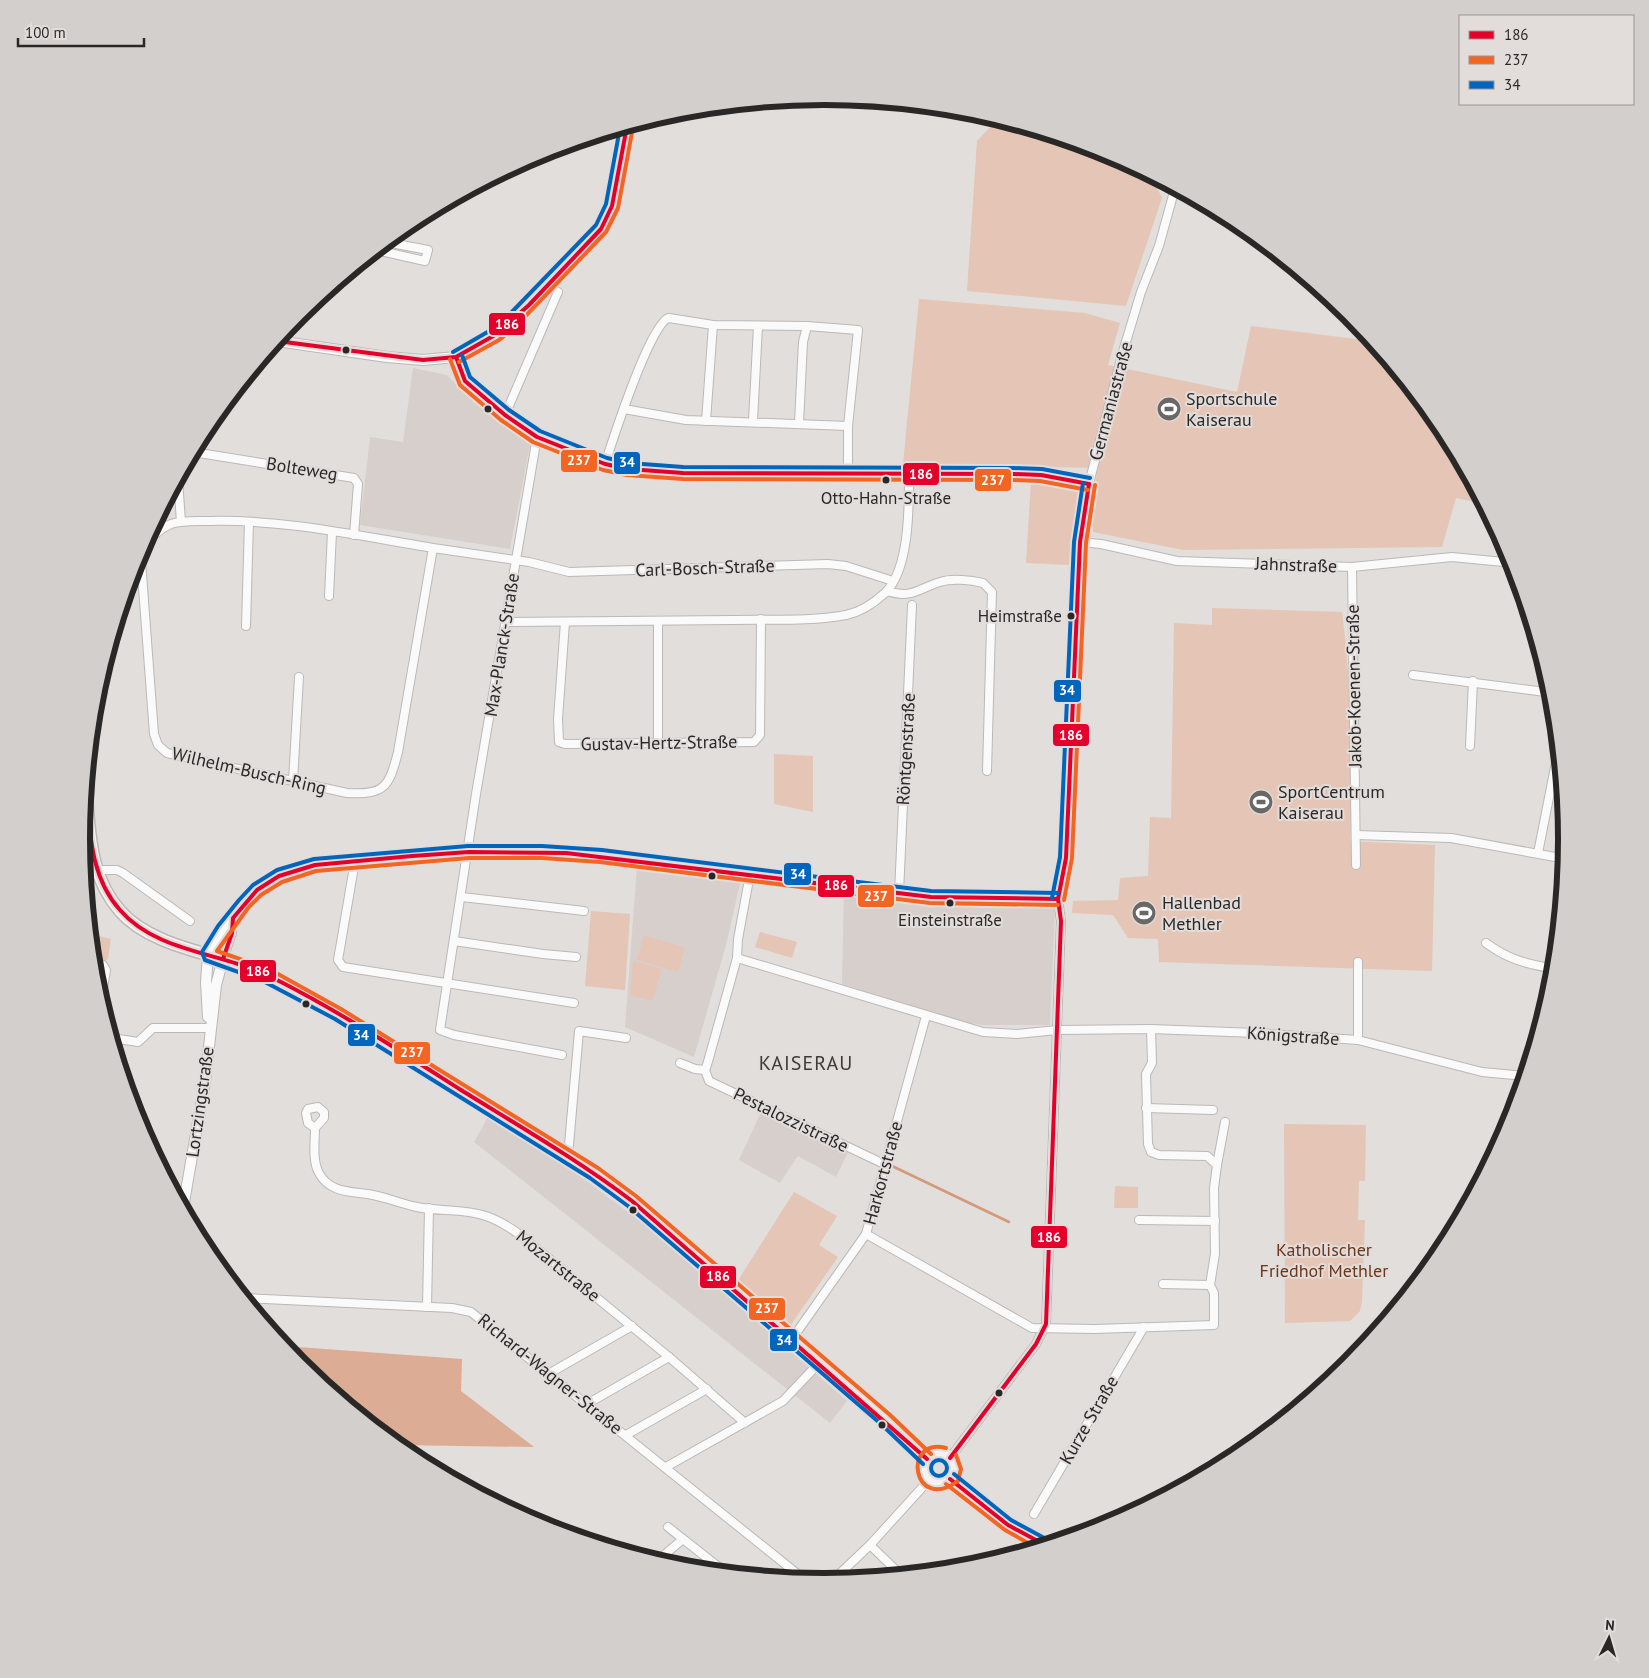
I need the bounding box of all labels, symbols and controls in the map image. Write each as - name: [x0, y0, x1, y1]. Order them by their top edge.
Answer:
- scale bar: [18, 15, 144, 47]
- legend: [1459, 15, 1634, 105]
- text: 100 m: [25, 23, 66, 42]
- text: 186: [1504, 25, 1529, 44]
- text: 237: [1504, 50, 1529, 69]
- text: 34: [1504, 75, 1520, 94]
- line badge: 186: [488, 312, 526, 336]
- text: 186: [495, 315, 519, 333]
- street label: Germaniastraße: [1084, 339, 1137, 463]
- unlabelled marker: [341, 345, 351, 355]
- place label: Sportschule Kaiserau: [1186, 387, 1277, 431]
- sports icon: Sportschule Kaiserau: [1156, 396, 1182, 422]
- unlabelled marker: [483, 404, 493, 414]
- line badge: 237: [560, 449, 598, 473]
- text: 237: [567, 451, 591, 469]
- line badge: 34: [613, 451, 641, 475]
- street label: Bolteweg: [265, 452, 339, 485]
- text: 34: [619, 453, 635, 471]
- line badge: 186: [902, 462, 940, 486]
- text: 186: [909, 465, 933, 483]
- line badge: 237: [974, 468, 1012, 492]
- text: 237: [981, 471, 1005, 489]
- marker: Otto-Hahn-Straße: [881, 475, 891, 485]
- place label: Otto-Hahn-Straße: [821, 487, 951, 509]
- street label: Jahnstraße: [1253, 552, 1338, 577]
- street label: Carl-Bosch-Straße: [635, 554, 775, 581]
- street label: Max-Planck-Straße: [479, 571, 524, 718]
- street label: Jakob-Koenen-Straße: [1341, 604, 1366, 769]
- place label: Heimstraße: [978, 605, 1062, 627]
- marker: Heimstraße: [1066, 611, 1076, 621]
- line badge: 34: [1053, 679, 1082, 703]
- text: 34: [1059, 681, 1075, 699]
- street label: Röntgenstraße: [891, 692, 920, 806]
- line badge: 186: [1052, 723, 1090, 747]
- text: 186: [1059, 726, 1083, 744]
- street label: Gustav-Hertz-Straße: [580, 730, 738, 755]
- street label: Wilhelm-Busch-Ring: [170, 742, 328, 799]
- place label: SportCentrum Kaiserau: [1278, 780, 1385, 824]
- sports icon: SportCentrum Kaiserau: [1248, 789, 1274, 815]
- line badge: 34: [783, 862, 812, 886]
- text: 34: [790, 865, 806, 883]
- unlabelled marker: [707, 871, 717, 881]
- line badge: 186: [817, 874, 855, 898]
- text: 186: [824, 876, 848, 894]
- line badge: 237: [857, 884, 895, 908]
- text: 237: [864, 887, 888, 905]
- place label: Hallenbad Methler: [1162, 891, 1241, 935]
- marker: Einsteinstraße: [945, 898, 955, 908]
- sports icon: Hallenbad Methler: [1131, 900, 1157, 926]
- place label: Einsteinstraße: [898, 909, 1002, 931]
- line badge: 186: [239, 959, 277, 983]
- text: 186: [246, 962, 270, 980]
- unlabelled marker: [301, 999, 311, 1009]
- street label: Königstraße: [1246, 1021, 1340, 1050]
- line badge: 34: [347, 1023, 376, 1047]
- text: 34: [353, 1026, 369, 1044]
- line badge: 237: [393, 1041, 431, 1065]
- text: 237: [400, 1043, 424, 1061]
- street label: Lortzingstraße: [180, 1045, 219, 1159]
- district label: KAISERAU: [759, 1050, 853, 1076]
- street label: Pestalozzistraße: [730, 1082, 853, 1157]
- street label: Harkortstraße: [858, 1118, 907, 1227]
- unlabelled marker: [628, 1205, 638, 1215]
- street label: Mozartstraße: [511, 1225, 605, 1307]
- line badge: 186: [1030, 1225, 1068, 1249]
- text: 186: [1037, 1228, 1061, 1246]
- park label: Katholischer Friedhof Methler: [1260, 1238, 1388, 1282]
- line badge: 186: [699, 1265, 737, 1289]
- text: 186: [706, 1267, 730, 1285]
- line badge: 237: [748, 1297, 786, 1321]
- text: 237: [755, 1299, 779, 1317]
- street label: Richard-Wagner-Straße: [473, 1308, 627, 1439]
- line badge: 34: [769, 1328, 798, 1352]
- text: 34: [776, 1331, 792, 1349]
- street label: Kurze Straße: [1054, 1371, 1123, 1468]
- unlabelled marker: [994, 1388, 1004, 1398]
- unlabelled marker: [877, 1420, 887, 1430]
- north arrow: [1584, 1613, 1634, 1663]
- text: N: [1605, 1616, 1616, 1634]

